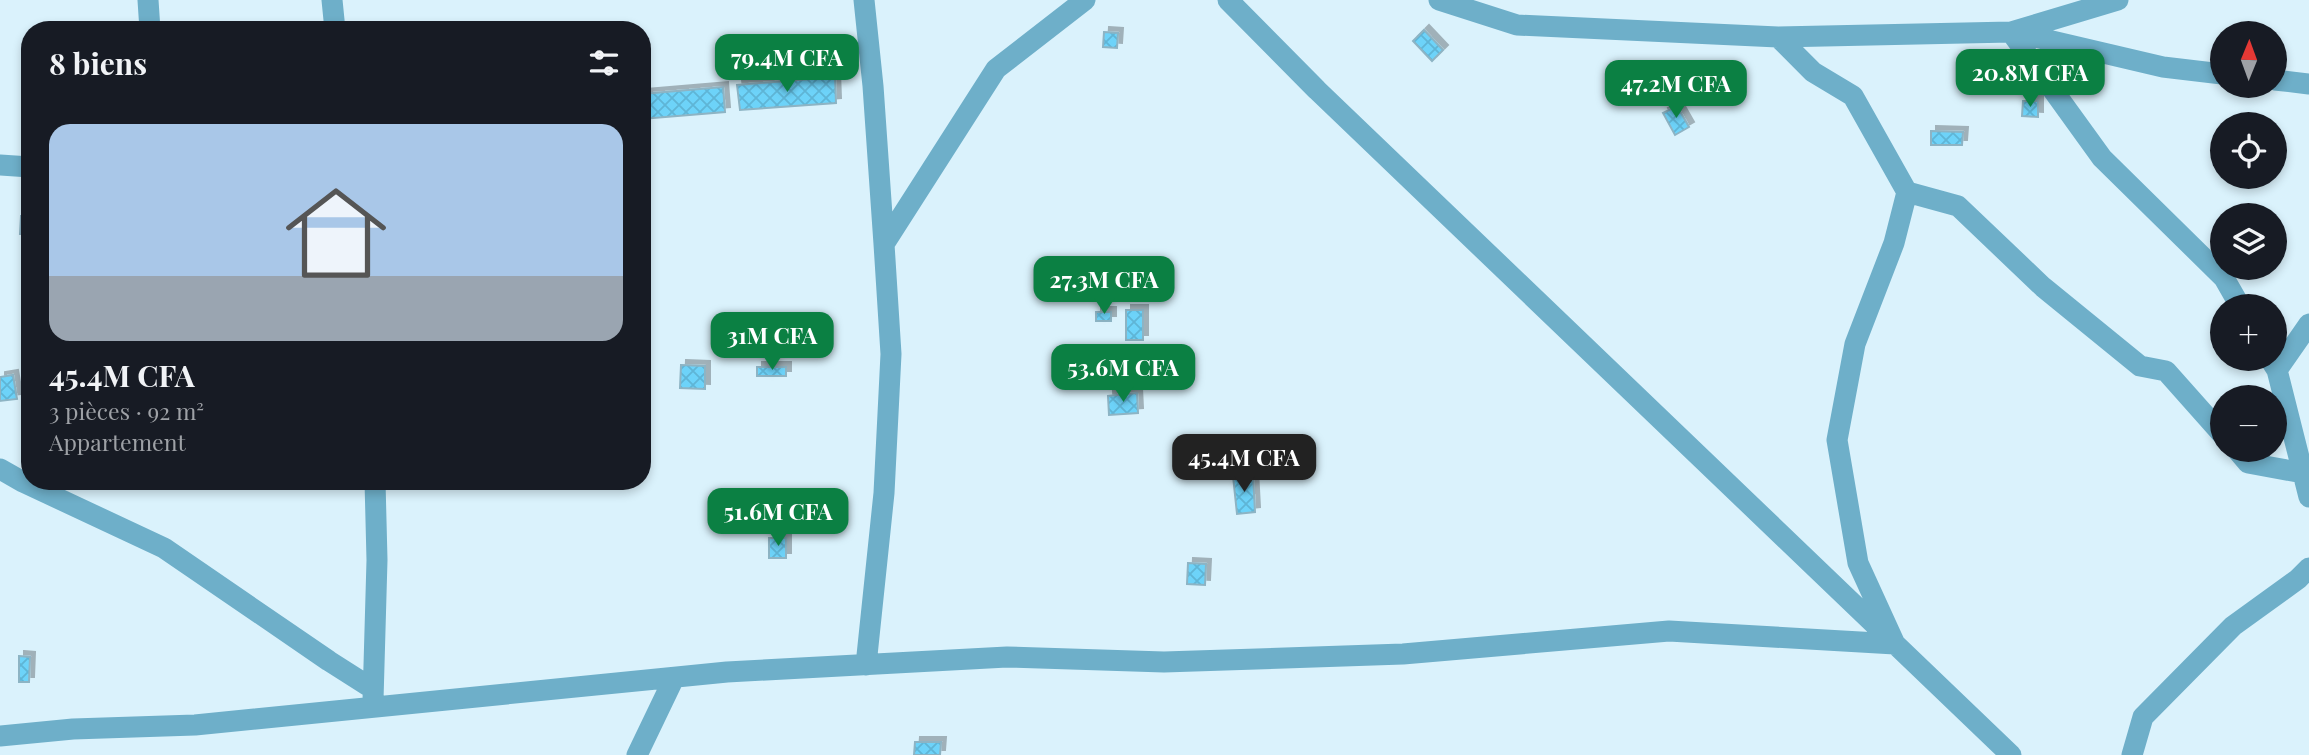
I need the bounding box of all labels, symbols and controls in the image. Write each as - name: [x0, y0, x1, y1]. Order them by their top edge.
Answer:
- north arrow: [2210, 21, 2287, 98]
- map controls: [2210, 21, 2287, 462]
- pin: 79.4M CFA: [707, 34, 867, 94]
- text: 79.4M CFA: [731, 41, 843, 72]
- text: 8 biens: [49, 43, 147, 83]
- icon: filters: [585, 44, 623, 82]
- pin: 20.8M CFA: [1950, 50, 2110, 109]
- text: 20.8M CFA: [1972, 56, 2088, 87]
- pin: 47.2M CFA: [1596, 60, 1756, 120]
- text: 47.2M CFA: [1621, 67, 1731, 98]
- button: locate: [2210, 112, 2287, 189]
- icon: home: [273, 170, 399, 296]
- button: layers: [2210, 203, 2287, 280]
- pin: 27.3M CFA: [1024, 256, 1184, 316]
- text: 27.3M CFA: [1050, 263, 1158, 294]
- button: +: [2210, 294, 2287, 371]
- pin: 31M CFA: [707, 312, 837, 372]
- text: 31M CFA: [727, 319, 817, 350]
- pin: 53.6M CFA: [1043, 344, 1203, 404]
- text: 53.6M CFA: [1067, 351, 1179, 382]
- text: 45.4M CFA: [49, 355, 195, 395]
- button: −: [2210, 385, 2287, 462]
- text: 3 pièces · 92 m²: [49, 395, 204, 426]
- text: Appartement: [49, 426, 186, 457]
- pin: 45.4M CFA: [1164, 434, 1324, 494]
- text: 45.4M CFA: [1188, 441, 1300, 472]
- pin: 51.6M CFA: [698, 489, 858, 548]
- text: 51.6M CFA: [723, 495, 833, 526]

